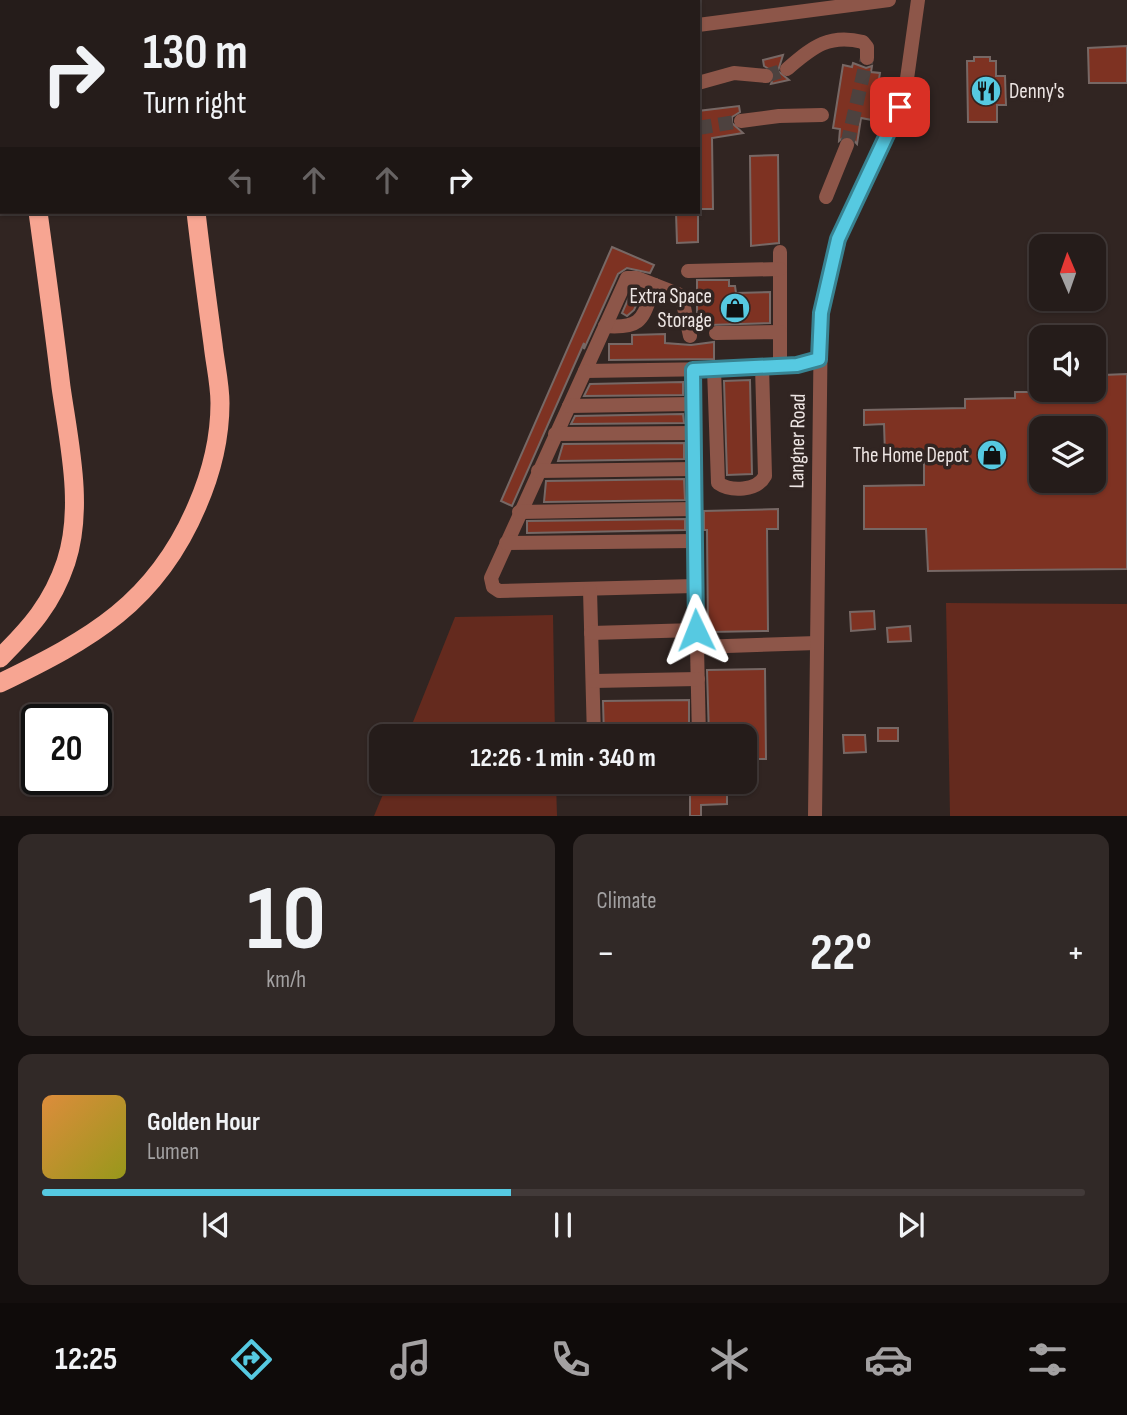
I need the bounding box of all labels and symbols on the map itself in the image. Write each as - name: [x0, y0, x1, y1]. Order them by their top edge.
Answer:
- restaurant icon: Denny's: [969, 74, 1003, 108]
- pin: [870, 77, 930, 137]
- place label: Denny's: [1009, 79, 1065, 104]
- north arrow: [1029, 234, 1106, 312]
- place label: Extra Space Storage: [630, 284, 712, 333]
- shop icon: Extra Space Storage: [718, 291, 752, 325]
- street label: Langner Road: [784, 393, 811, 489]
- shop icon: The Home Depot: [975, 438, 1009, 472]
- place label: The Home Depot: [853, 443, 969, 468]
- position arrow: [659, 593, 733, 667]
- speed limit sign: 20: [21, 704, 112, 795]

